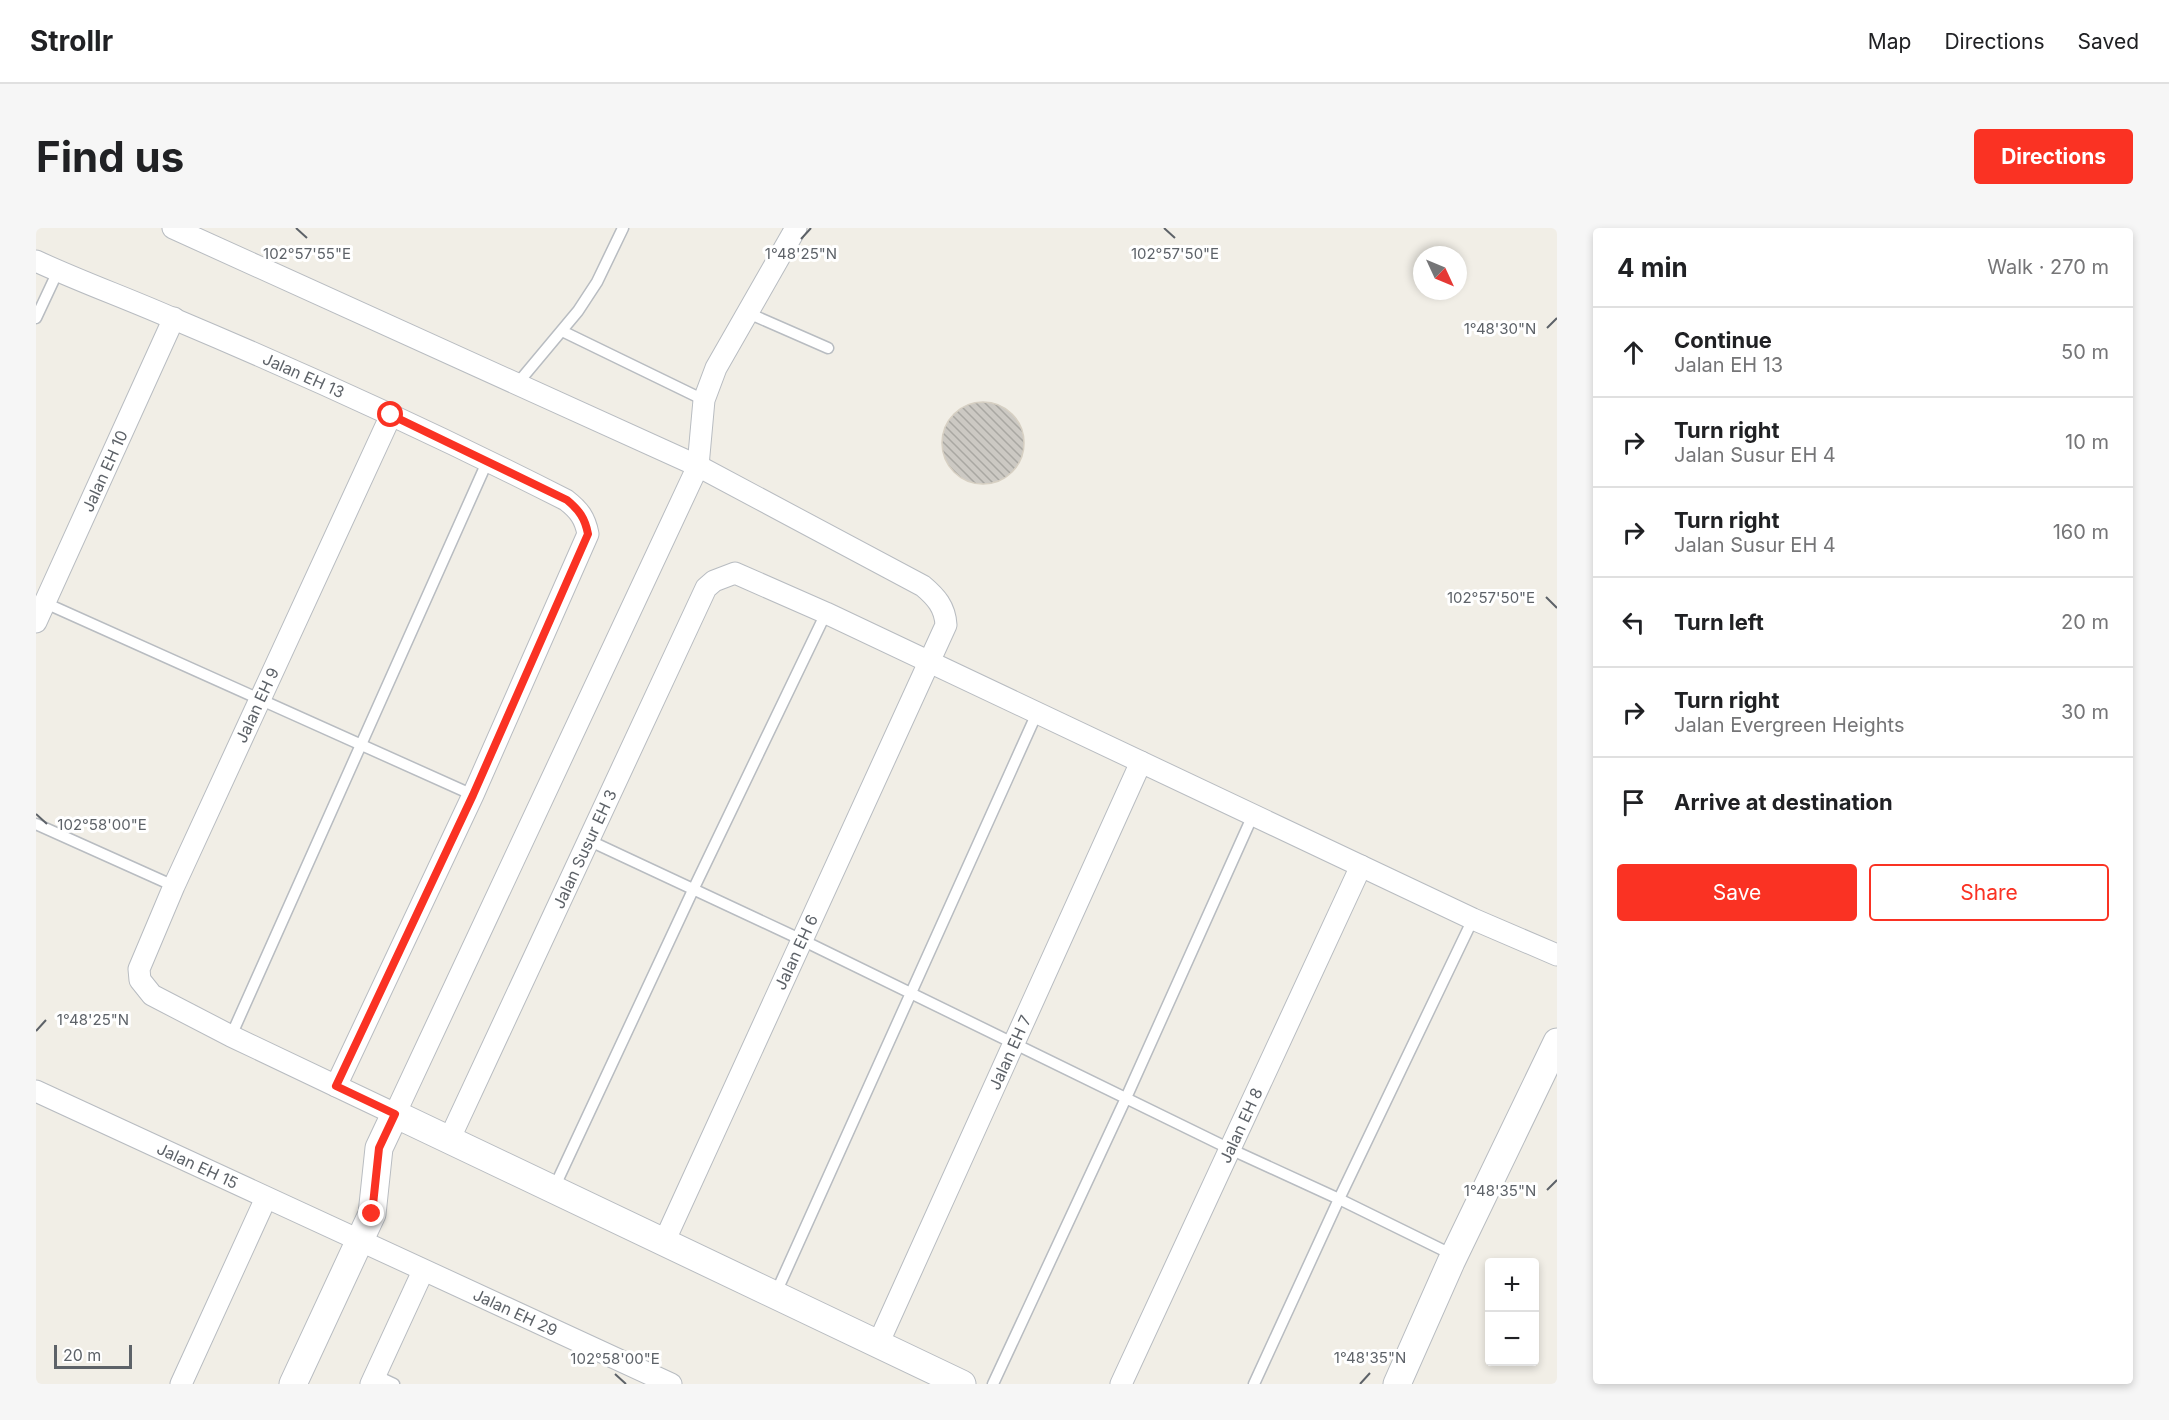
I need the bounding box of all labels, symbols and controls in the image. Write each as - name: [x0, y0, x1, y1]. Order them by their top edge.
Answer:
- text: Strollr: [30, 24, 113, 58]
- text: Map: [1868, 29, 1911, 54]
- text: Directions: [1944, 29, 2045, 54]
- text: Saved: [2078, 29, 2139, 54]
- button: Directions: [1974, 129, 2133, 184]
- text: Find us: [36, 131, 184, 182]
- text: 102°57'55"E: [263, 244, 351, 263]
- text: 1°48'25"N: [765, 244, 837, 263]
- text: 102°57'50"E: [1131, 244, 1219, 263]
- north arrow: [1413, 246, 1467, 300]
- text: 4 min: [1617, 252, 1688, 283]
- text: Walk · 270 m: [1987, 255, 2109, 279]
- text: 1°48'30"N: [1464, 319, 1536, 338]
- text: Continue: [1674, 327, 1772, 353]
- icon: ahead: [1617, 336, 1650, 369]
- text: 50 m: [2061, 340, 2109, 364]
- street label: Jalan EH 13: [260, 348, 348, 402]
- text: Jalan EH 13: [1674, 353, 1783, 377]
- route start: [377, 401, 403, 427]
- text: Turn right: [1674, 417, 1780, 443]
- icon: right: [1617, 426, 1650, 459]
- street label: Jalan EH 10: [77, 427, 132, 515]
- text: 10 m: [2065, 430, 2109, 454]
- text: Jalan Susur EH 4: [1674, 443, 1836, 467]
- text: Turn right: [1674, 507, 1780, 533]
- icon: right: [1617, 516, 1650, 549]
- text: 160 m: [2053, 520, 2109, 544]
- text: Jalan Susur EH 4: [1674, 533, 1836, 557]
- text: 102°57'50"E: [1447, 588, 1535, 607]
- icon: left: [1617, 606, 1650, 639]
- text: Turn left: [1674, 609, 1764, 635]
- text: 20 m: [2061, 610, 2109, 634]
- street label: Jalan EH 9: [231, 664, 283, 746]
- text: Turn right: [1674, 687, 1780, 713]
- icon: right: [1617, 696, 1650, 729]
- text: 30 m: [2061, 700, 2109, 724]
- text: Jalan Evergreen Heights: [1674, 713, 1904, 737]
- street label: Jalan Susur EH 3: [548, 786, 621, 912]
- icon: arrive: [1617, 786, 1650, 819]
- text: Arrive at destination: [1674, 789, 1893, 815]
- text: 102°58'00"E: [57, 815, 147, 834]
- button: Save: [1617, 864, 1857, 921]
- button: Share: [1869, 864, 2109, 921]
- street label: Jalan EH 6: [770, 911, 822, 993]
- text: 1°48'25"N: [57, 1010, 129, 1029]
- street label: Jalan EH 7: [984, 1012, 1035, 1093]
- street label: Jalan EH 8: [1215, 1085, 1267, 1166]
- street label: Jalan EH 15: [154, 1138, 241, 1193]
- text: 1°48'35"N: [1464, 1181, 1536, 1200]
- route end: [358, 1200, 384, 1226]
- map controls: [1485, 1258, 1539, 1366]
- button: +: [1485, 1258, 1539, 1312]
- street label: Jalan EH 29: [470, 1284, 561, 1340]
- button: −: [1485, 1312, 1539, 1366]
- scale bar: [54, 1342, 132, 1370]
- text: 20 m: [63, 1345, 101, 1365]
- text: 1°48'35"N: [1334, 1348, 1406, 1367]
- text: 102°58'00"E: [570, 1349, 660, 1368]

